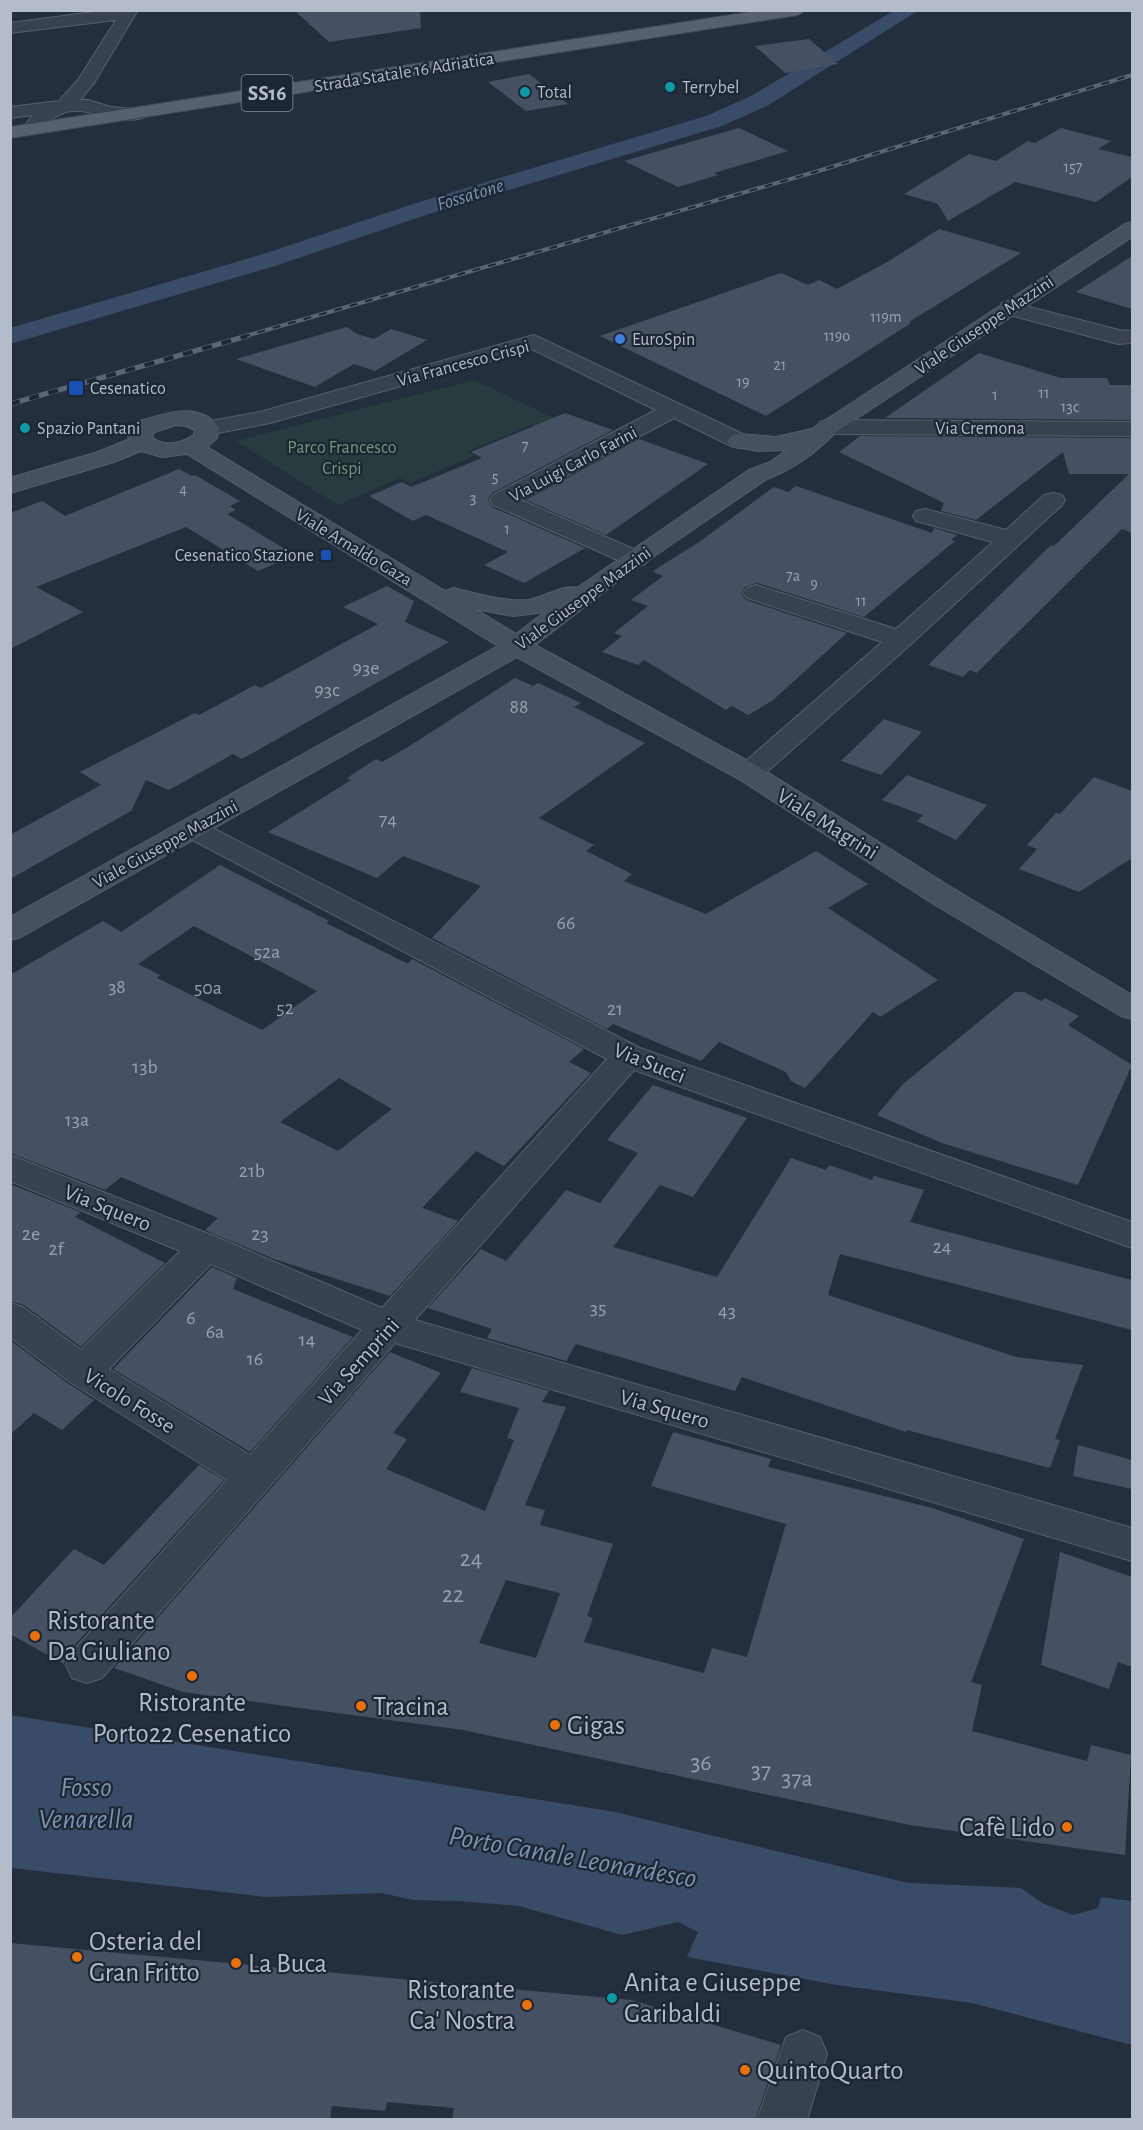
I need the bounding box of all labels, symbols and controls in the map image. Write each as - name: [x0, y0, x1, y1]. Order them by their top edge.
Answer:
- street label: Strada Statale 16 Adriatica: [313, 50, 495, 96]
- road number: SS16: [242, 75, 292, 111]
- place label: Terrybel: [682, 79, 739, 97]
- marker: Terrybel: [663, 80, 677, 94]
- place label: Total: [537, 84, 572, 102]
- marker: Total: [518, 85, 532, 99]
- house number: 157: [1064, 159, 1083, 175]
- water label: Fossatone: [434, 175, 507, 215]
- street label: Viale Giuseppe Mazzini: [912, 273, 1057, 379]
- house number: 119m: [870, 309, 902, 325]
- house number: 119o: [824, 328, 850, 344]
- place label: EuroSpin: [632, 331, 695, 349]
- marker: EuroSpin: [613, 332, 627, 346]
- street label: Via Francesco Crispi: [395, 338, 531, 390]
- house number: 21: [774, 357, 786, 373]
- house number: 19: [736, 374, 750, 390]
- marker: Cesenatico: [67, 379, 85, 397]
- place label: Cesenatico: [90, 380, 166, 398]
- house number: 11: [1038, 385, 1050, 401]
- house number: 1: [992, 387, 998, 403]
- house number: 13c: [1061, 399, 1079, 415]
- place label: Spazio Pantani: [37, 420, 140, 438]
- street label: Via Cremona: [935, 420, 1025, 438]
- marker: Spazio Pantani: [18, 421, 32, 435]
- street label: Via Luigi Carlo Farini: [507, 424, 640, 506]
- house number: 7: [522, 438, 529, 454]
- park label: Parco Francesco Crispi: [287, 439, 397, 478]
- house number: 5: [492, 469, 498, 485]
- house number: 4: [179, 481, 187, 497]
- house number: 3: [470, 490, 476, 506]
- street label: Viale Arnaldo Gaza: [292, 506, 415, 590]
- house number: 1: [504, 521, 510, 537]
- street label: Viale Giuseppe Mazzini: [513, 544, 655, 654]
- place label: Cesenatico Stazione: [175, 547, 314, 565]
- marker: Cesenatico Stazione: [319, 548, 333, 562]
- house number: 7a: [786, 568, 800, 584]
- house number: 9: [810, 576, 818, 592]
- house number: 11: [855, 593, 867, 609]
- house number: 93e: [353, 658, 379, 678]
- house number: 93c: [314, 680, 340, 700]
- house number: 88: [510, 697, 528, 717]
- street label: Viale Magrini: [773, 784, 882, 863]
- street label: Viale Giuseppe Mazzini: [90, 798, 241, 892]
- house number: 74: [379, 810, 397, 830]
- house number: 66: [557, 913, 575, 933]
- house number: 52a: [254, 942, 280, 962]
- house number: 38: [108, 977, 126, 997]
- house number: 50a: [194, 978, 222, 998]
- house number: 52: [276, 998, 294, 1018]
- house number: 21: [607, 999, 623, 1019]
- street label: Via Succi: [611, 1039, 689, 1087]
- house number: 13b: [132, 1057, 158, 1077]
- house number: 13a: [65, 1110, 89, 1130]
- house number: 21b: [239, 1161, 265, 1181]
- street label: Via Squero: [61, 1181, 154, 1235]
- house number: 2e: [22, 1224, 40, 1244]
- house number: 23: [251, 1224, 269, 1244]
- house number: 24: [933, 1237, 951, 1257]
- house number: 2f: [48, 1239, 65, 1259]
- house number: 35: [590, 1298, 606, 1318]
- house number: 43: [718, 1301, 736, 1321]
- house number: 6: [186, 1308, 196, 1328]
- street label: Via Semprini: [314, 1314, 403, 1410]
- house number: 6a: [206, 1322, 224, 1342]
- house number: 14: [299, 1330, 315, 1350]
- house number: 16: [247, 1349, 263, 1369]
- street label: Vicolo Fosse: [80, 1364, 179, 1437]
- street label: Via Squero: [618, 1386, 712, 1432]
- house number: 24: [460, 1547, 482, 1571]
- house number: 22: [442, 1583, 464, 1607]
- place label: Ristorante Da Giuliano: [47, 1607, 170, 1665]
- marker: Ristorante Da Giuliano: [28, 1629, 42, 1643]
- marker: Ristorante Porto22 Cesenatico: [185, 1669, 199, 1683]
- place label: Ristorante Porto22 Cesenatico: [93, 1689, 291, 1747]
- place label: Tracina: [373, 1693, 449, 1720]
- marker: Tracina: [354, 1699, 368, 1713]
- place label: Gigas: [567, 1712, 625, 1739]
- marker: Gigas: [548, 1718, 562, 1732]
- house number: 36: [690, 1751, 712, 1775]
- house number: 37: [751, 1759, 771, 1783]
- house number: 37a: [782, 1767, 812, 1791]
- water label: Fosso Venarella: [38, 1774, 134, 1834]
- place label: Cafè Lido: [959, 1814, 1055, 1841]
- marker: Cafè Lido: [1060, 1820, 1074, 1834]
- water label: Porto Canale Leonardesco: [447, 1822, 699, 1894]
- place label: Osteria del Gran Fritto: [89, 1928, 202, 1986]
- marker: Osteria del Gran Fritto: [70, 1950, 84, 1964]
- place label: La Buca: [248, 1950, 327, 1977]
- marker: La Buca: [229, 1956, 243, 1970]
- place label: Anita e Giuseppe Garibaldi: [624, 1969, 801, 2027]
- place label: Ristorante Ca' Nostra: [407, 1976, 515, 2034]
- marker: Anita e Giuseppe Garibaldi: [605, 1991, 619, 2005]
- marker: Ristorante Ca' Nostra: [520, 1998, 534, 2012]
- place label: QuintoQuarto: [757, 2057, 903, 2085]
- marker: QuintoQuarto: [738, 2063, 752, 2077]

